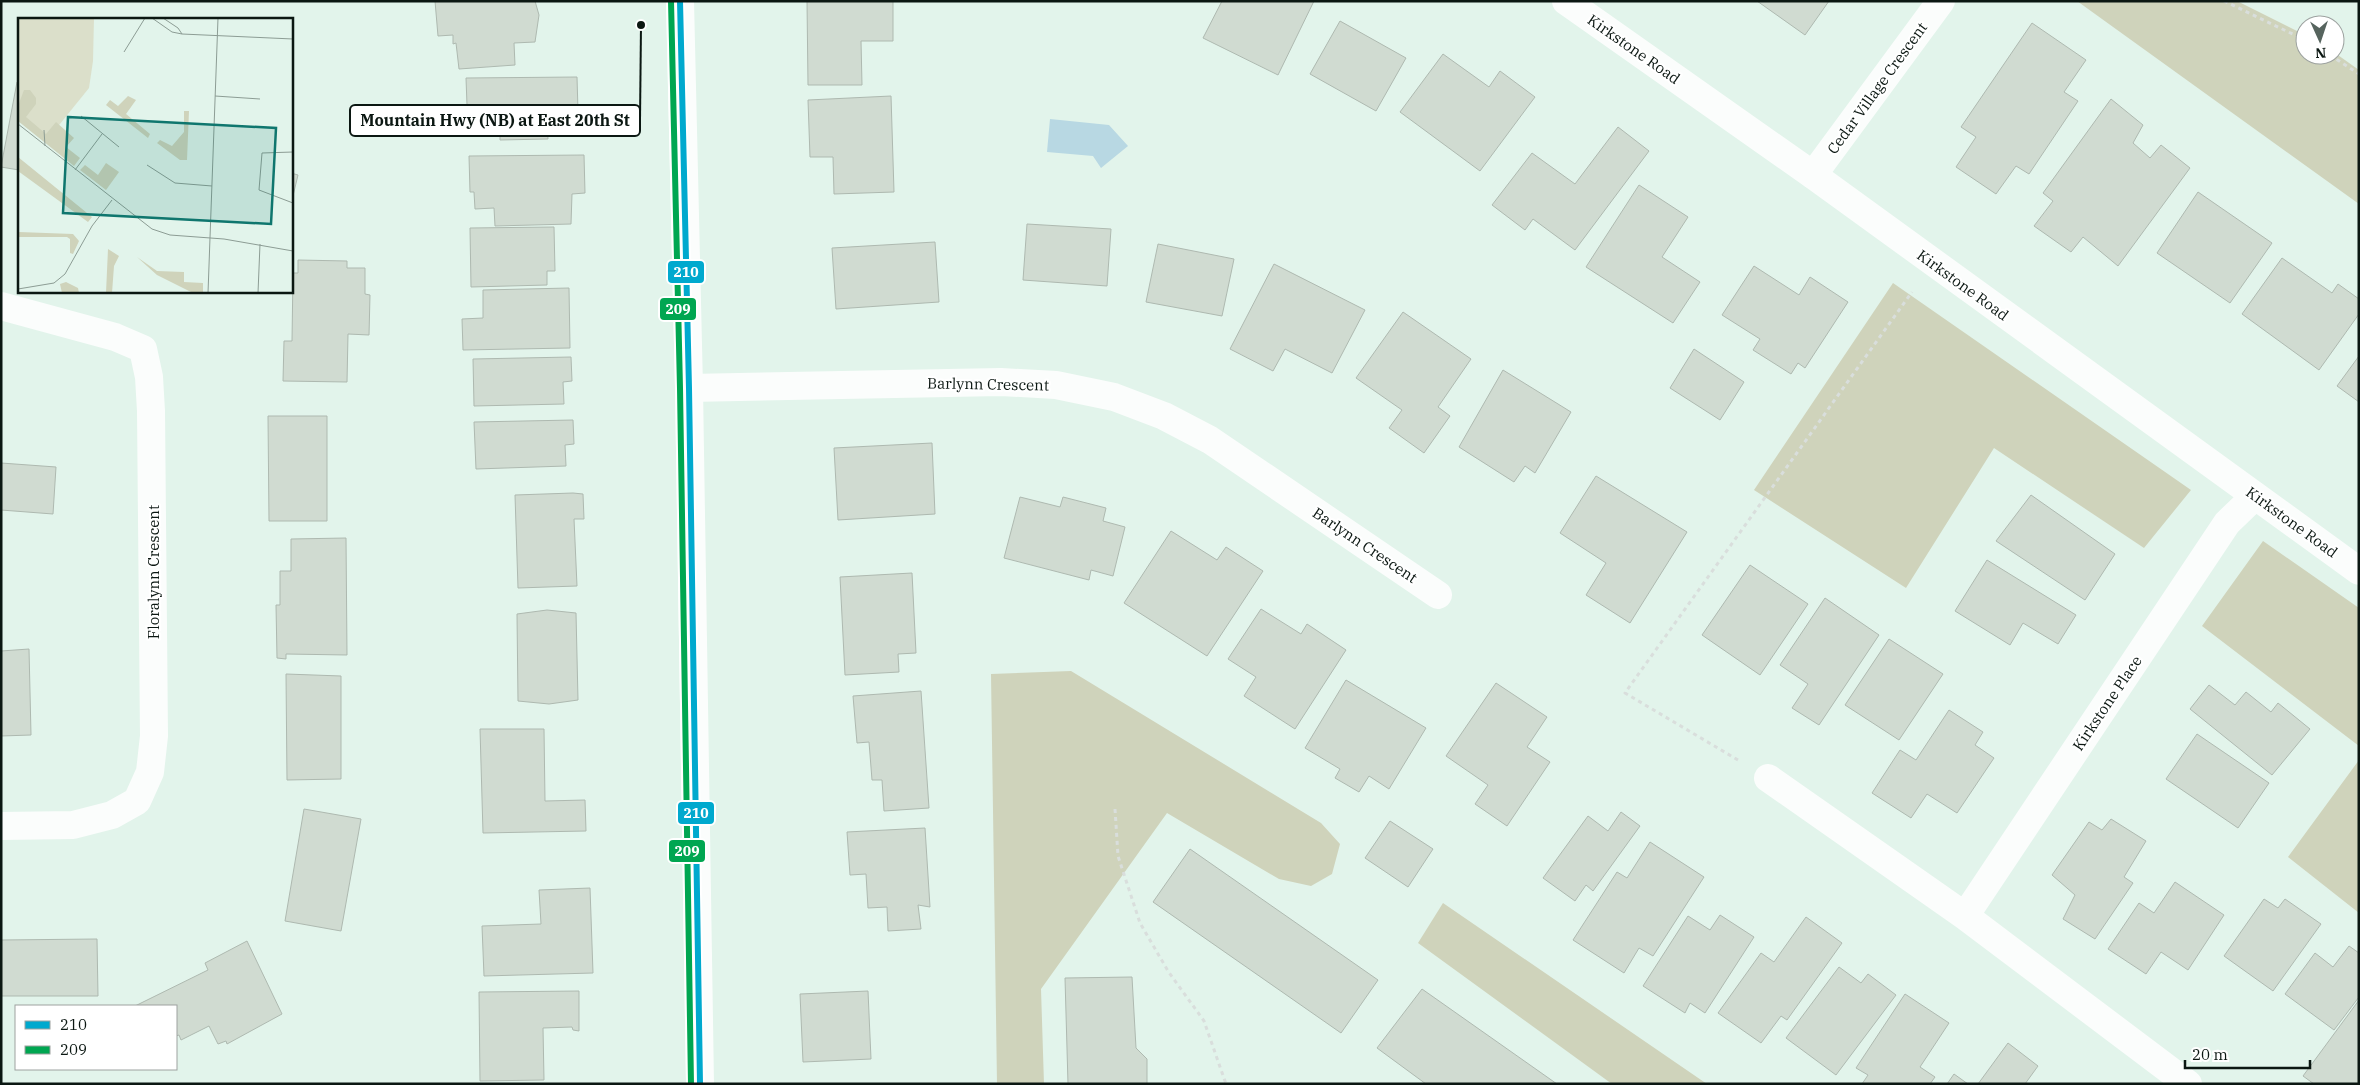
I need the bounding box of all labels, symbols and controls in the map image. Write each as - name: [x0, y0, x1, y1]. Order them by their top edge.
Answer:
- street label: Kirkstone Road: [1584, 10, 1684, 88]
- north arrow: [2295, 15, 2345, 65]
- inset map: [18, 18, 292, 292]
- street label: Cedar Village Crescent: [1823, 18, 1931, 158]
- text: N: [2315, 44, 2327, 62]
- callout: Mountain Hwy (NB) at East 20th St: [350, 105, 640, 136]
- text: Mountain Hwy (NB) at East 20th St: [360, 110, 630, 130]
- street label: Kirkstone Road: [1913, 245, 2013, 325]
- line badge: 210: [667, 260, 705, 284]
- text: 210: [673, 263, 699, 281]
- line badge: 209: [659, 297, 697, 321]
- text: 209: [665, 300, 691, 318]
- street label: Barlynn Crescent: [927, 373, 1049, 395]
- street label: Kirkstone Road: [2242, 482, 2342, 562]
- street label: Barlynn Crescent: [1309, 503, 1421, 587]
- street label: Floralynn Crescent: [144, 505, 163, 639]
- street label: Kirkstone Place: [2068, 652, 2146, 754]
- line badge: 210: [677, 801, 715, 825]
- text: 210: [683, 804, 709, 822]
- line badge: 209: [668, 839, 706, 863]
- text: 209: [674, 842, 700, 860]
- legend: [15, 1005, 178, 1070]
- text: 210: [60, 1015, 87, 1034]
- scale bar: [2185, 1038, 2310, 1070]
- text: 209: [60, 1040, 87, 1059]
- text: 20 m: [2192, 1045, 2228, 1064]

